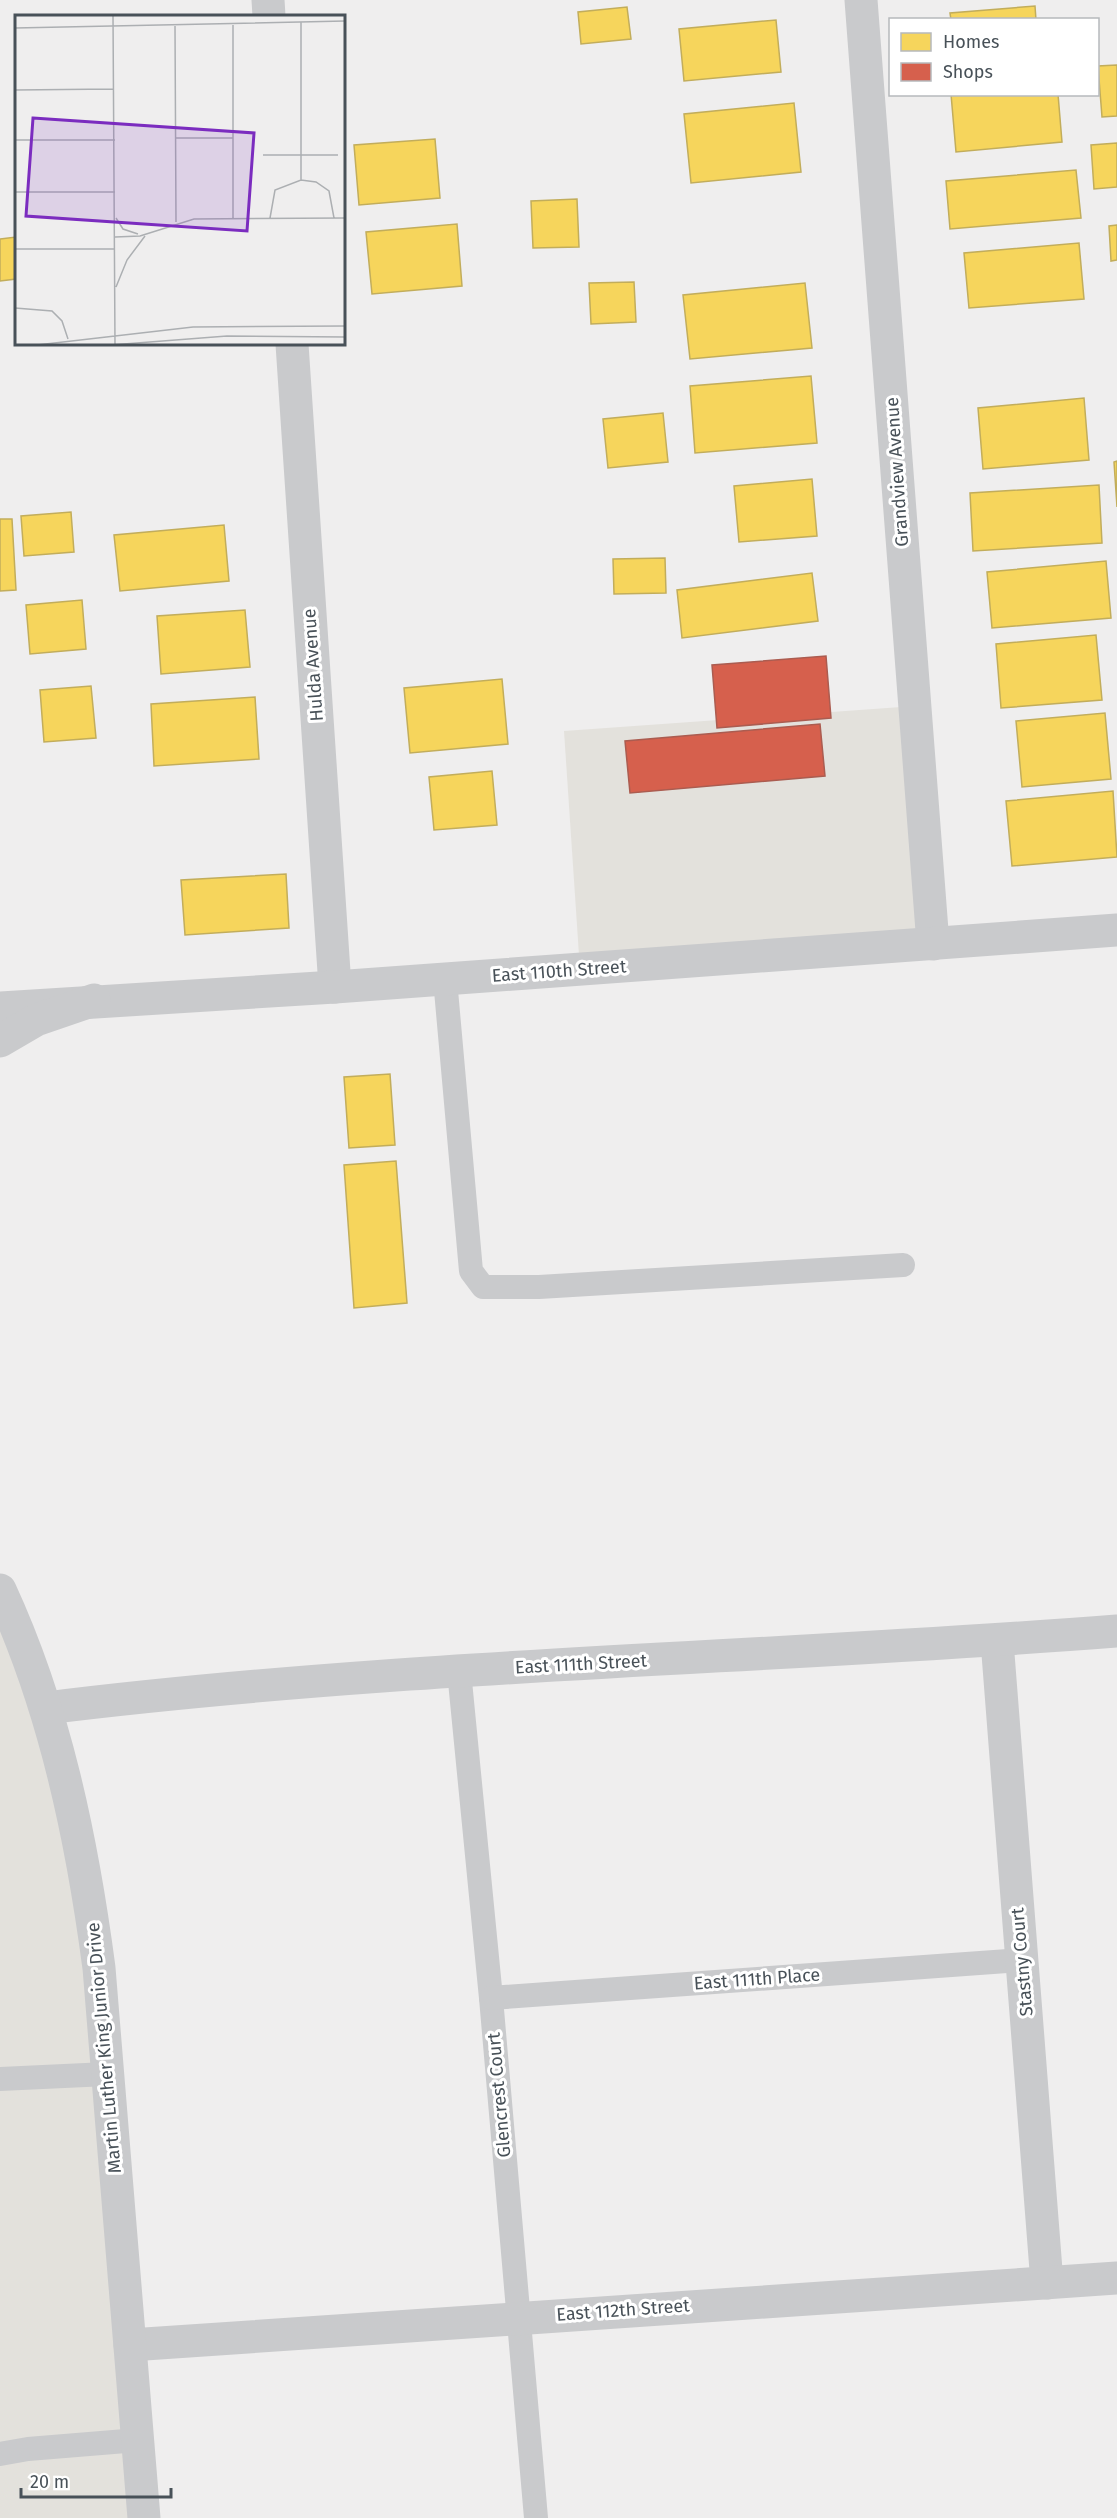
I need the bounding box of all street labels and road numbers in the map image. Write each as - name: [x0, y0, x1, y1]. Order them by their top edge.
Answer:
- street label: Grandview Avenue: [881, 396, 913, 548]
- street label: Hulda Avenue: [298, 608, 328, 722]
- street label: East 110th Street: [491, 955, 627, 987]
- street label: East 111th Street: [514, 1650, 648, 1678]
- street label: Stastny Court: [1006, 1906, 1038, 2017]
- street label: Martin Luther King Junior Drive: [82, 1922, 126, 2174]
- street label: East 111th Place: [693, 1964, 821, 1994]
- street label: Glencrest Court: [483, 2031, 515, 2159]
- street label: East 112th Street: [556, 2294, 691, 2326]

